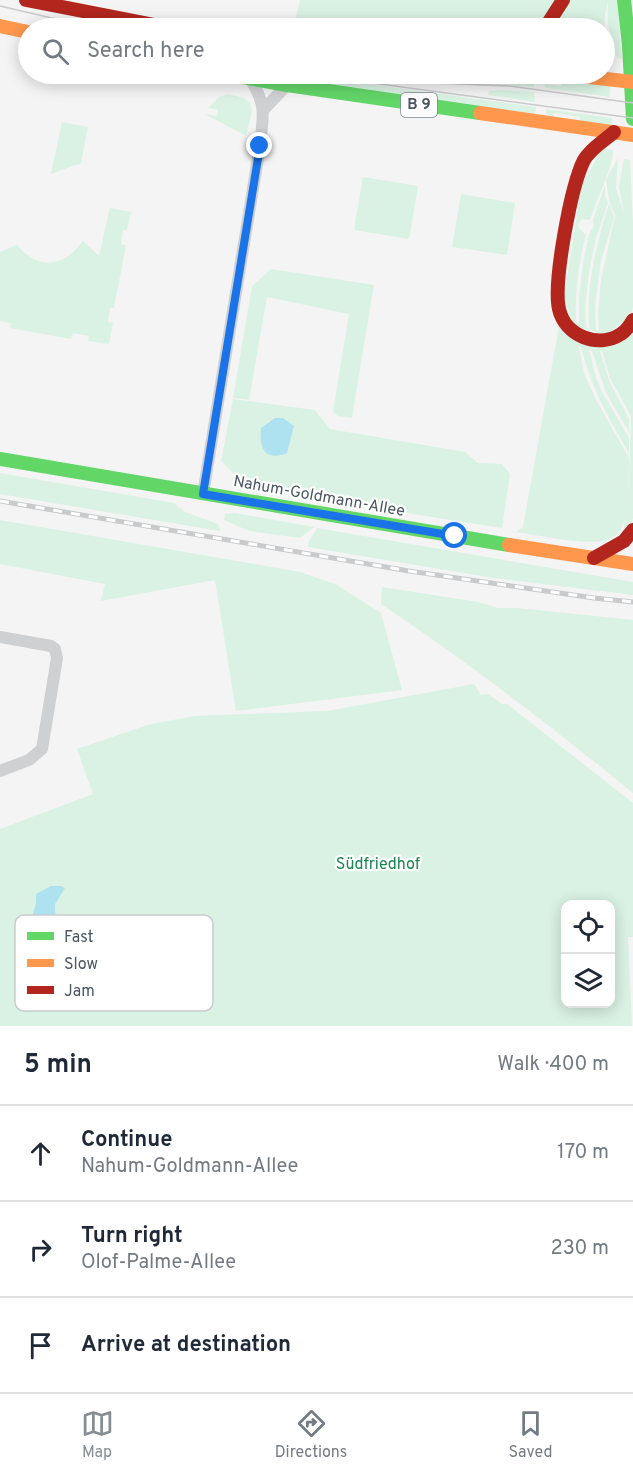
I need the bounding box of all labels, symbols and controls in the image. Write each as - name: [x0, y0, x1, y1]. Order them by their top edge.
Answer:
- search box: [18, 18, 615, 84]
- icon: search: [39, 35, 72, 68]
- text: Search here: [87, 38, 205, 65]
- road number: B 9: [401, 93, 437, 117]
- route end: [246, 132, 272, 158]
- street label: Nahum-Goldmann-Allee: [232, 472, 406, 522]
- route start: [441, 522, 467, 548]
- park label: Südfriedhof: [336, 855, 421, 875]
- map controls: [561, 900, 615, 1008]
- button: locate: [561, 900, 615, 954]
- legend: [15, 915, 213, 1011]
- text: Fast: [64, 928, 94, 948]
- button: layers: [561, 954, 615, 1008]
- text: Slow: [64, 955, 98, 975]
- text: Jam: [64, 982, 95, 1002]
- text: 5 min: [24, 1049, 92, 1082]
- text: Walk · 400 m: [497, 1052, 609, 1078]
- text: Continue: [81, 1127, 172, 1154]
- icon: ahead: [24, 1137, 57, 1170]
- text: 170 m: [557, 1140, 609, 1166]
- text: Nahum-Goldmann-Allee: [81, 1154, 298, 1180]
- text: Turn right: [81, 1223, 183, 1250]
- icon: right: [24, 1233, 57, 1266]
- text: 230 m: [550, 1236, 609, 1262]
- text: Olof-Palme-Allee: [81, 1250, 236, 1276]
- icon: arrive: [24, 1329, 57, 1362]
- text: Arrive at destination: [81, 1332, 291, 1359]
- tab: Map: [81, 1407, 114, 1463]
- tab: Directions: [275, 1407, 347, 1463]
- tab: Saved: [508, 1407, 552, 1463]

